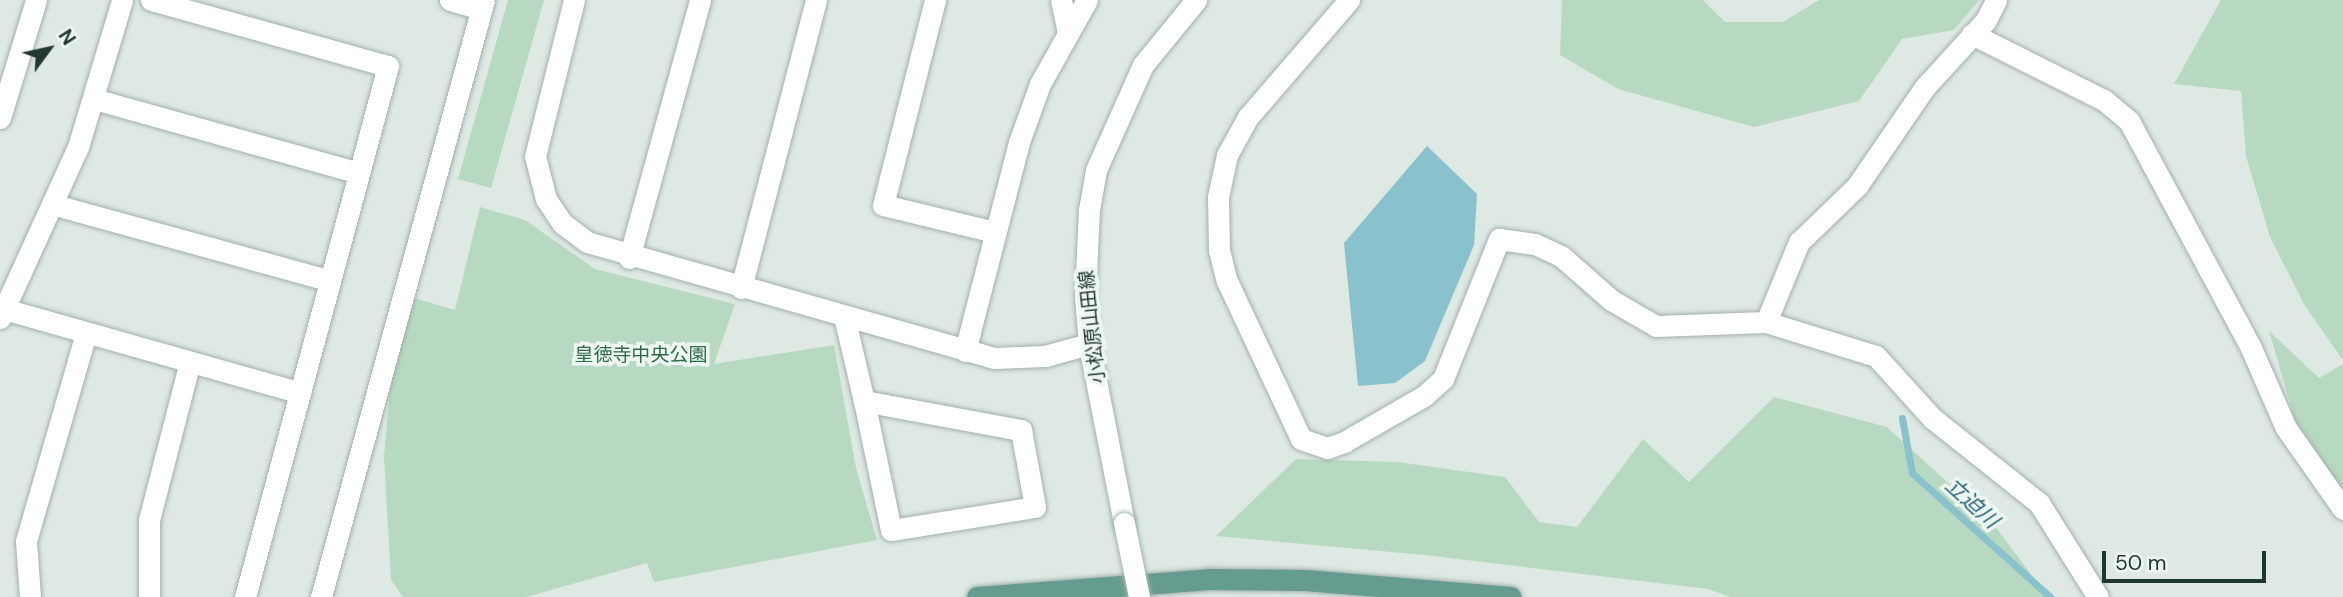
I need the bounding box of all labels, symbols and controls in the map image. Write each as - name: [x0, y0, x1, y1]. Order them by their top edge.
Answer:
- north arrow: [14, 14, 84, 84]
- text: N: [53, 25, 81, 50]
- street label: 小松原山田線: [1075, 269, 1109, 385]
- park label: 皇徳寺中央公園: [575, 344, 707, 366]
- water label: 立迫川: [1940, 473, 2004, 533]
- scale bar: [2105, 538, 2270, 582]
- text: 50 m: [2115, 549, 2166, 577]

